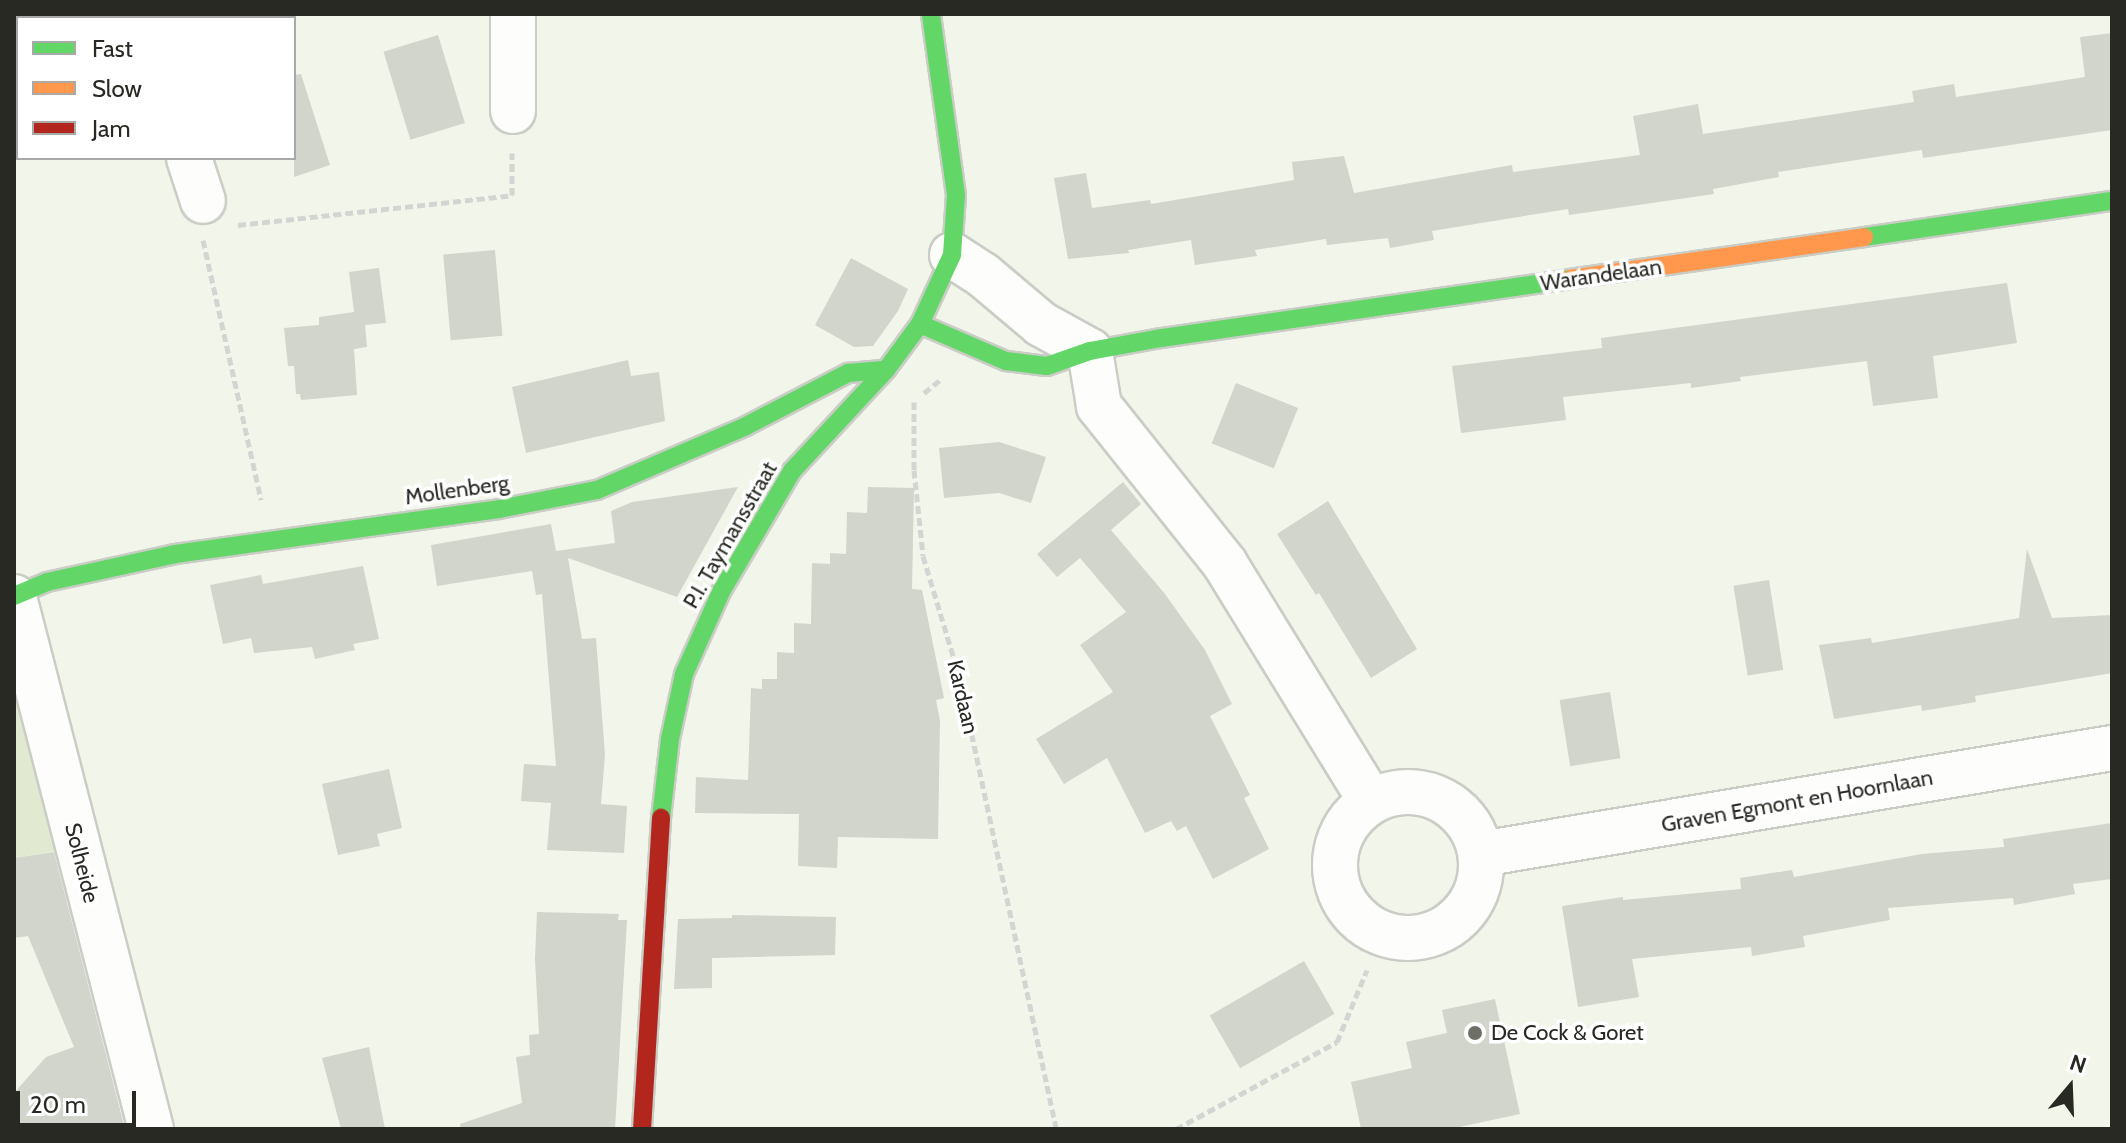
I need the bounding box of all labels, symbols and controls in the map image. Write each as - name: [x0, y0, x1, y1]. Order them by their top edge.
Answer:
- legend: [16, 16, 296, 160]
- text: Fast: [92, 34, 133, 63]
- text: Slow: [92, 74, 142, 103]
- text: Jam: [92, 114, 130, 143]
- street label: Warandelaan: [1539, 253, 1663, 297]
- street label: P.I. Taymansstraat: [677, 457, 783, 613]
- street label: Mollenberg: [403, 470, 511, 510]
- street label: Kardaan: [942, 657, 984, 737]
- street label: Graven Egmont en Hoornlaan: [1659, 764, 1935, 838]
- street label: Solheide: [59, 820, 105, 906]
- place label: De Cock & Goret: [1491, 1020, 1644, 1046]
- marker: De Cock & Goret: [1466, 1024, 1484, 1042]
- north arrow: [2030, 1047, 2110, 1127]
- text: N: [2066, 1049, 2090, 1079]
- scale bar: [20, 1075, 140, 1125]
- text: 20 m: [30, 1090, 86, 1119]

